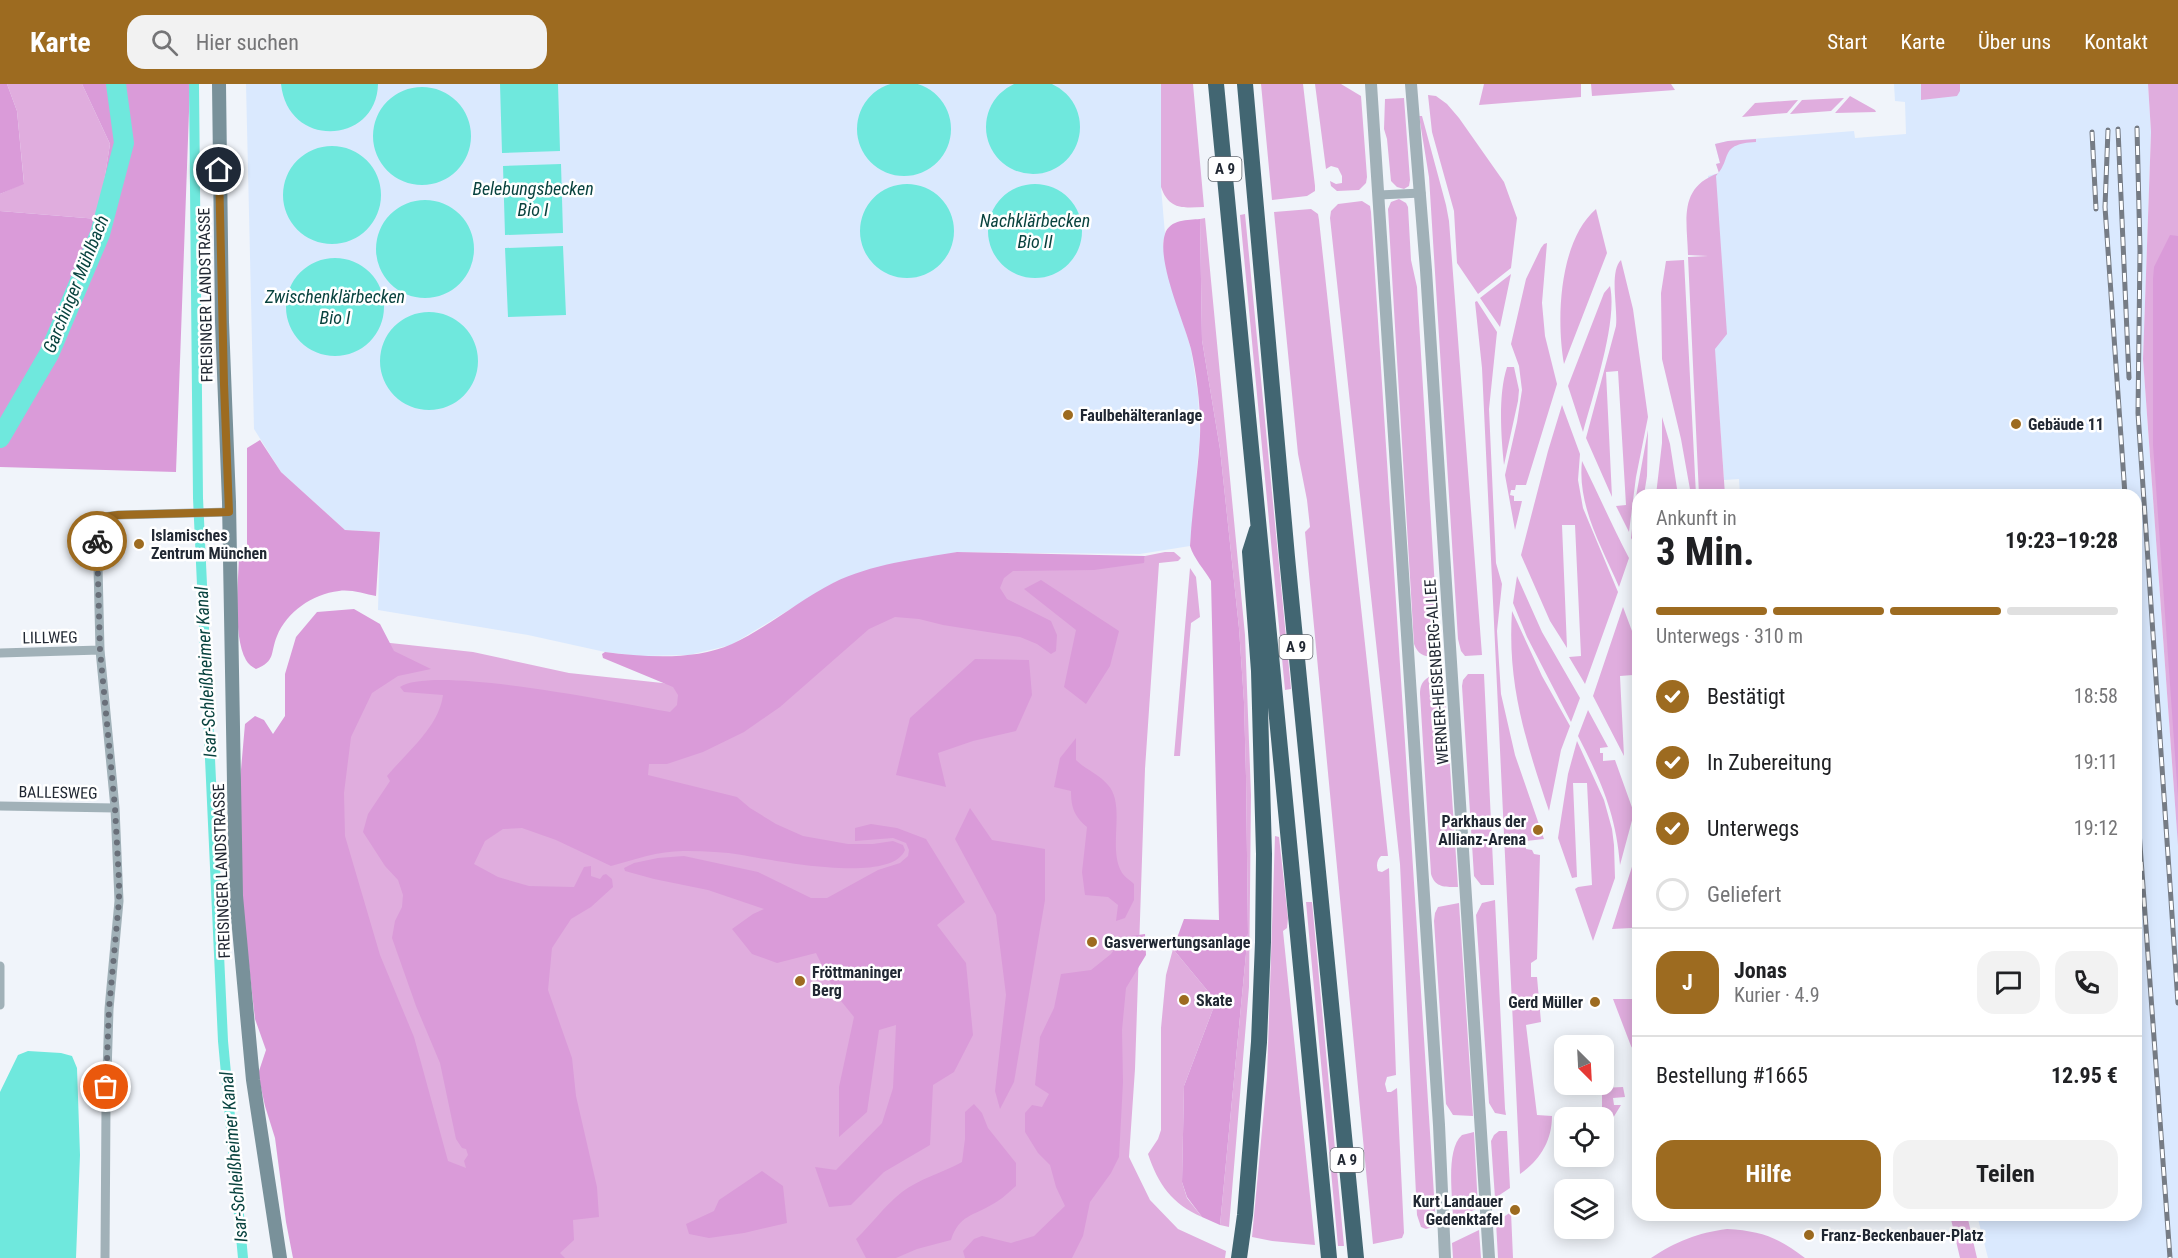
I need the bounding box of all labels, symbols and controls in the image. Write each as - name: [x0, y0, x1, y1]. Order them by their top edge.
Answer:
- search box: [127, 15, 547, 69]
- text: Karte: [30, 26, 91, 59]
- icon: search: [148, 26, 181, 59]
- text: Hier suchen: [196, 30, 299, 55]
- text: Start: [1827, 30, 1868, 54]
- text: Karte: [1901, 30, 1945, 54]
- text: Über uns: [1978, 30, 2051, 54]
- text: Kontakt: [2084, 30, 2148, 54]
- pin: [193, 144, 244, 195]
- icon: home: [202, 153, 235, 186]
- road number: A 9: [1208, 157, 1242, 181]
- water label: Belebungsbecken Bio I: [472, 178, 594, 220]
- street label: FREISINGER LANDSTRASSE: [194, 207, 217, 383]
- water label: Nachklärbecken Bio II: [980, 210, 1090, 252]
- water label: Garchinger Mühlbach: [38, 212, 113, 356]
- water label: Zwischenklärbecken Bio I: [264, 286, 405, 328]
- place label: Faulbehälteranlage: [1080, 406, 1202, 425]
- marker: Faulbehälteranlage: [1061, 408, 1075, 422]
- place label: Gebäude 11: [2028, 415, 2104, 434]
- marker: Gebäude 11: [2009, 417, 2023, 431]
- text: Ankunft in: [1656, 506, 1737, 530]
- courier: [67, 511, 127, 571]
- icon: bike: [81, 525, 114, 558]
- place label: Islamisches Zentrum München: [151, 526, 267, 563]
- text: 19:23–19:28: [2005, 528, 2118, 553]
- text: 3 Min.: [1656, 529, 1755, 575]
- marker: Islamisches Zentrum München: [132, 537, 146, 551]
- street label: WERNER-HEISENBERG-ALLEE: [1421, 579, 1452, 765]
- water label: Isar-Schleißheimer Kanal: [190, 585, 220, 758]
- text: Unterwegs · 310 m: [1656, 624, 1803, 648]
- street label: LILLWEG: [22, 628, 78, 647]
- road number: A 9: [1280, 635, 1312, 659]
- icon: check: [1656, 680, 1689, 713]
- text: Bestätigt: [1707, 684, 1785, 709]
- text: 18:58: [2074, 684, 2118, 708]
- icon: check: [1656, 746, 1689, 779]
- text: In Zubereitung: [1707, 750, 1832, 775]
- text: 19:11: [2074, 750, 2118, 774]
- street label: BALLESWEG: [18, 782, 98, 803]
- street label: FREISINGER LANDSTRASSE: [209, 783, 234, 959]
- place label: Parkhaus der Allianz-Arena: [1438, 812, 1526, 849]
- icon: check: [1656, 812, 1689, 845]
- text: Unterwegs: [1707, 816, 1799, 841]
- text: 19:12: [2074, 816, 2118, 840]
- marker: Parkhaus der Allianz-Arena: [1531, 823, 1545, 837]
- text: Geliefert: [1707, 882, 1782, 907]
- place label: Gasverwertungsanlage: [1104, 933, 1251, 952]
- marker: Gasverwertungsanlage: [1085, 935, 1099, 949]
- button: chat: [1977, 951, 2040, 1014]
- button: phone: [2055, 951, 2118, 1014]
- text: Jonas: [1734, 958, 1787, 983]
- place label: Fröttmaninger Berg: [812, 963, 902, 1000]
- text: J: [1682, 970, 1693, 995]
- marker: Fröttmaninger Berg: [793, 974, 807, 988]
- text: Kurier · 4.9: [1734, 983, 1820, 1007]
- place label: Skate: [1196, 991, 1233, 1010]
- marker: Skate: [1177, 993, 1191, 1007]
- place label: Gerd Müller: [1508, 993, 1583, 1012]
- marker: Gerd Müller: [1588, 995, 1602, 1009]
- north arrow: [1554, 1035, 1614, 1095]
- map controls: [1554, 1035, 1614, 1239]
- pin: [80, 1061, 131, 1112]
- text: Bestellung #1665: [1656, 1063, 1808, 1088]
- text: 12.95 €: [2051, 1063, 2118, 1088]
- icon: bag: [89, 1070, 122, 1103]
- water label: Isar-Schleißheimer Kanal: [215, 1070, 251, 1243]
- button: locate: [1554, 1107, 1614, 1167]
- button: Hilfe: [1656, 1140, 1881, 1209]
- button: Teilen: [1893, 1140, 2118, 1209]
- road number: A 9: [1330, 1148, 1364, 1172]
- button: layers: [1554, 1179, 1614, 1239]
- place label: Kurt Landauer Gedenktafel: [1413, 1192, 1503, 1229]
- marker: Kurt Landauer Gedenktafel: [1508, 1203, 1522, 1217]
- place label: Franz-Beckenbauer-Platz: [1821, 1226, 1984, 1245]
- marker: Franz-Beckenbauer-Platz: [1802, 1228, 1816, 1242]

